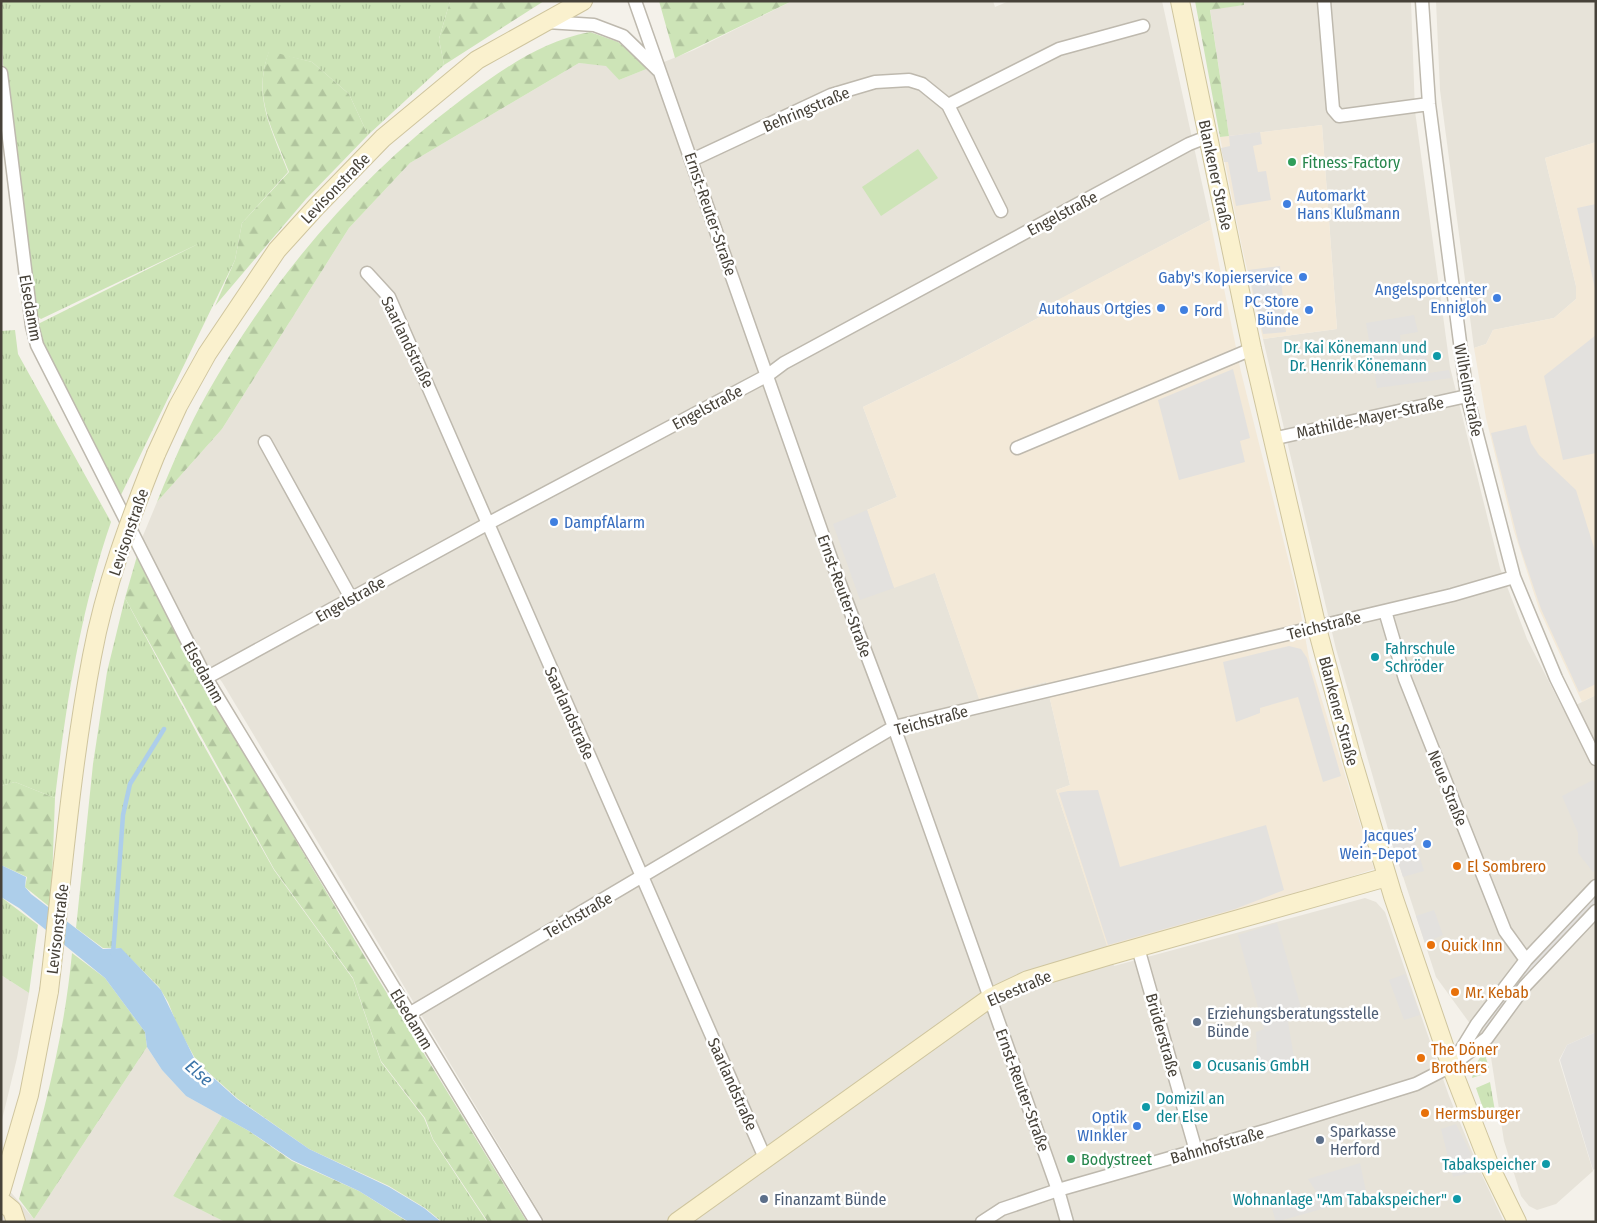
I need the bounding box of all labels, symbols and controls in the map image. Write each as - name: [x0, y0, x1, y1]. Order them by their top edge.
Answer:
- street label: Behringstraße: [760, 83, 852, 136]
- street label: Blankener Straße: [1195, 118, 1237, 232]
- street label: Levisonstraße: [297, 149, 374, 228]
- street label: Ernst-Reuter-Straße: [681, 150, 741, 278]
- place label: Fitness-Factory: [1302, 153, 1401, 172]
- marker: Fitness-Factory: [1286, 156, 1298, 168]
- place label: Automarkt Hans Klußmann: [1297, 186, 1400, 223]
- street label: Engelstraße: [1024, 187, 1101, 240]
- marker: Automarkt Hans Klußmann: [1281, 198, 1293, 210]
- place label: Gaby's Kopierservice: [1158, 268, 1293, 287]
- marker: Gaby's Kopierservice: [1297, 271, 1309, 283]
- street label: Elsedamm: [15, 273, 46, 343]
- place label: Angelsportcenter Ennigloh: [1375, 280, 1487, 317]
- place label: PC Store Bünde: [1244, 292, 1299, 329]
- marker: Angelsportcenter Ennigloh: [1491, 292, 1503, 304]
- street label: Saarlandstraße: [377, 293, 438, 391]
- place label: Autohaus Ortgies: [1039, 299, 1151, 318]
- place label: Ford: [1194, 301, 1223, 320]
- marker: Autohaus Ortgies: [1155, 302, 1167, 314]
- marker: Ford: [1178, 304, 1190, 316]
- marker: PC Store Bünde: [1303, 304, 1315, 316]
- place label: Dr. Kai Könemann und Dr. Henrik Könemann: [1283, 338, 1427, 375]
- street label: Wilhelmstraße: [1450, 342, 1487, 438]
- marker: Dr. Kai Könemann und Dr. Henrik Könemann: [1431, 350, 1443, 362]
- street label: Engelstraße: [669, 381, 746, 434]
- street label: Mathilde-Mayer-Straße: [1295, 393, 1446, 442]
- street label: Levisonstraße: [105, 486, 152, 578]
- place label: DampfAlarm: [564, 513, 645, 532]
- marker: DampfAlarm: [548, 516, 560, 528]
- street label: Ernst-Reuter-Straße: [814, 532, 876, 660]
- street label: Engelstraße: [312, 573, 388, 626]
- street label: Teichstraße: [1285, 607, 1363, 644]
- street label: Elsedamm: [179, 638, 228, 706]
- place label: Fahrschule Schröder: [1385, 639, 1455, 676]
- marker: Fahrschule Schröder: [1369, 651, 1381, 663]
- street label: Blankener Straße: [1315, 654, 1362, 768]
- street label: Saarlandstraße: [541, 664, 599, 763]
- street label: Teichstraße: [892, 702, 970, 739]
- street label: Neue Straße: [1424, 747, 1471, 829]
- place label: Jacques’ Wein-Depot: [1340, 826, 1418, 863]
- marker: Jacques’ Wein-Depot: [1421, 838, 1433, 850]
- place label: El Sombrero: [1467, 857, 1546, 876]
- marker: El Sombrero: [1451, 860, 1463, 872]
- street label: Levisonstraße: [43, 883, 72, 975]
- street label: Teichstraße: [541, 888, 616, 942]
- place label: Quick Inn: [1441, 936, 1503, 955]
- marker: Quick Inn: [1425, 939, 1437, 951]
- street label: Elsestraße: [984, 966, 1054, 1010]
- place label: Mr. Kebab: [1465, 983, 1529, 1002]
- street label: Elsedamm: [386, 985, 437, 1053]
- marker: Mr. Kebab: [1449, 986, 1461, 998]
- street label: Brüderstraße: [1142, 991, 1184, 1079]
- place label: Erziehungsberatungsstelle Bünde: [1207, 1004, 1379, 1041]
- marker: Erziehungsberatungsstelle Bünde: [1191, 1016, 1203, 1028]
- street label: Ernst-Reuter-Straße: [992, 1026, 1054, 1154]
- street label: Saarlandstraße: [704, 1035, 762, 1134]
- place label: The Döner Brothers: [1431, 1040, 1499, 1077]
- marker: The Döner Brothers: [1415, 1052, 1427, 1064]
- water label: Else: [181, 1055, 218, 1091]
- place label: Ocusanis GmbH: [1207, 1056, 1309, 1075]
- marker: Ocusanis GmbH: [1191, 1059, 1203, 1071]
- place label: Domizil an der Else: [1156, 1089, 1225, 1126]
- marker: Domizil an der Else: [1140, 1101, 1152, 1113]
- place label: Hermsburger: [1435, 1104, 1521, 1123]
- marker: Hermsburger: [1419, 1107, 1431, 1119]
- place label: Optik WInkler: [1077, 1108, 1128, 1145]
- marker: Optik WInkler: [1131, 1120, 1143, 1132]
- place label: Sparkasse Herford: [1330, 1122, 1396, 1159]
- street label: Bahnhofstraße: [1168, 1123, 1266, 1168]
- marker: Sparkasse Herford: [1314, 1134, 1326, 1146]
- place label: Bodystreet: [1081, 1150, 1153, 1169]
- marker: Bodystreet: [1065, 1153, 1077, 1165]
- place label: Tabakspeicher: [1442, 1155, 1536, 1174]
- marker: Tabakspeicher: [1540, 1158, 1552, 1170]
- place label: Finanzamt Bünde: [774, 1190, 887, 1209]
- place label: Wohnanlage "Am Tabakspeicher": [1233, 1190, 1447, 1209]
- marker: Finanzamt Bünde: [758, 1193, 770, 1205]
- marker: Wohnanlage "Am Tabakspeicher": [1451, 1193, 1463, 1205]

